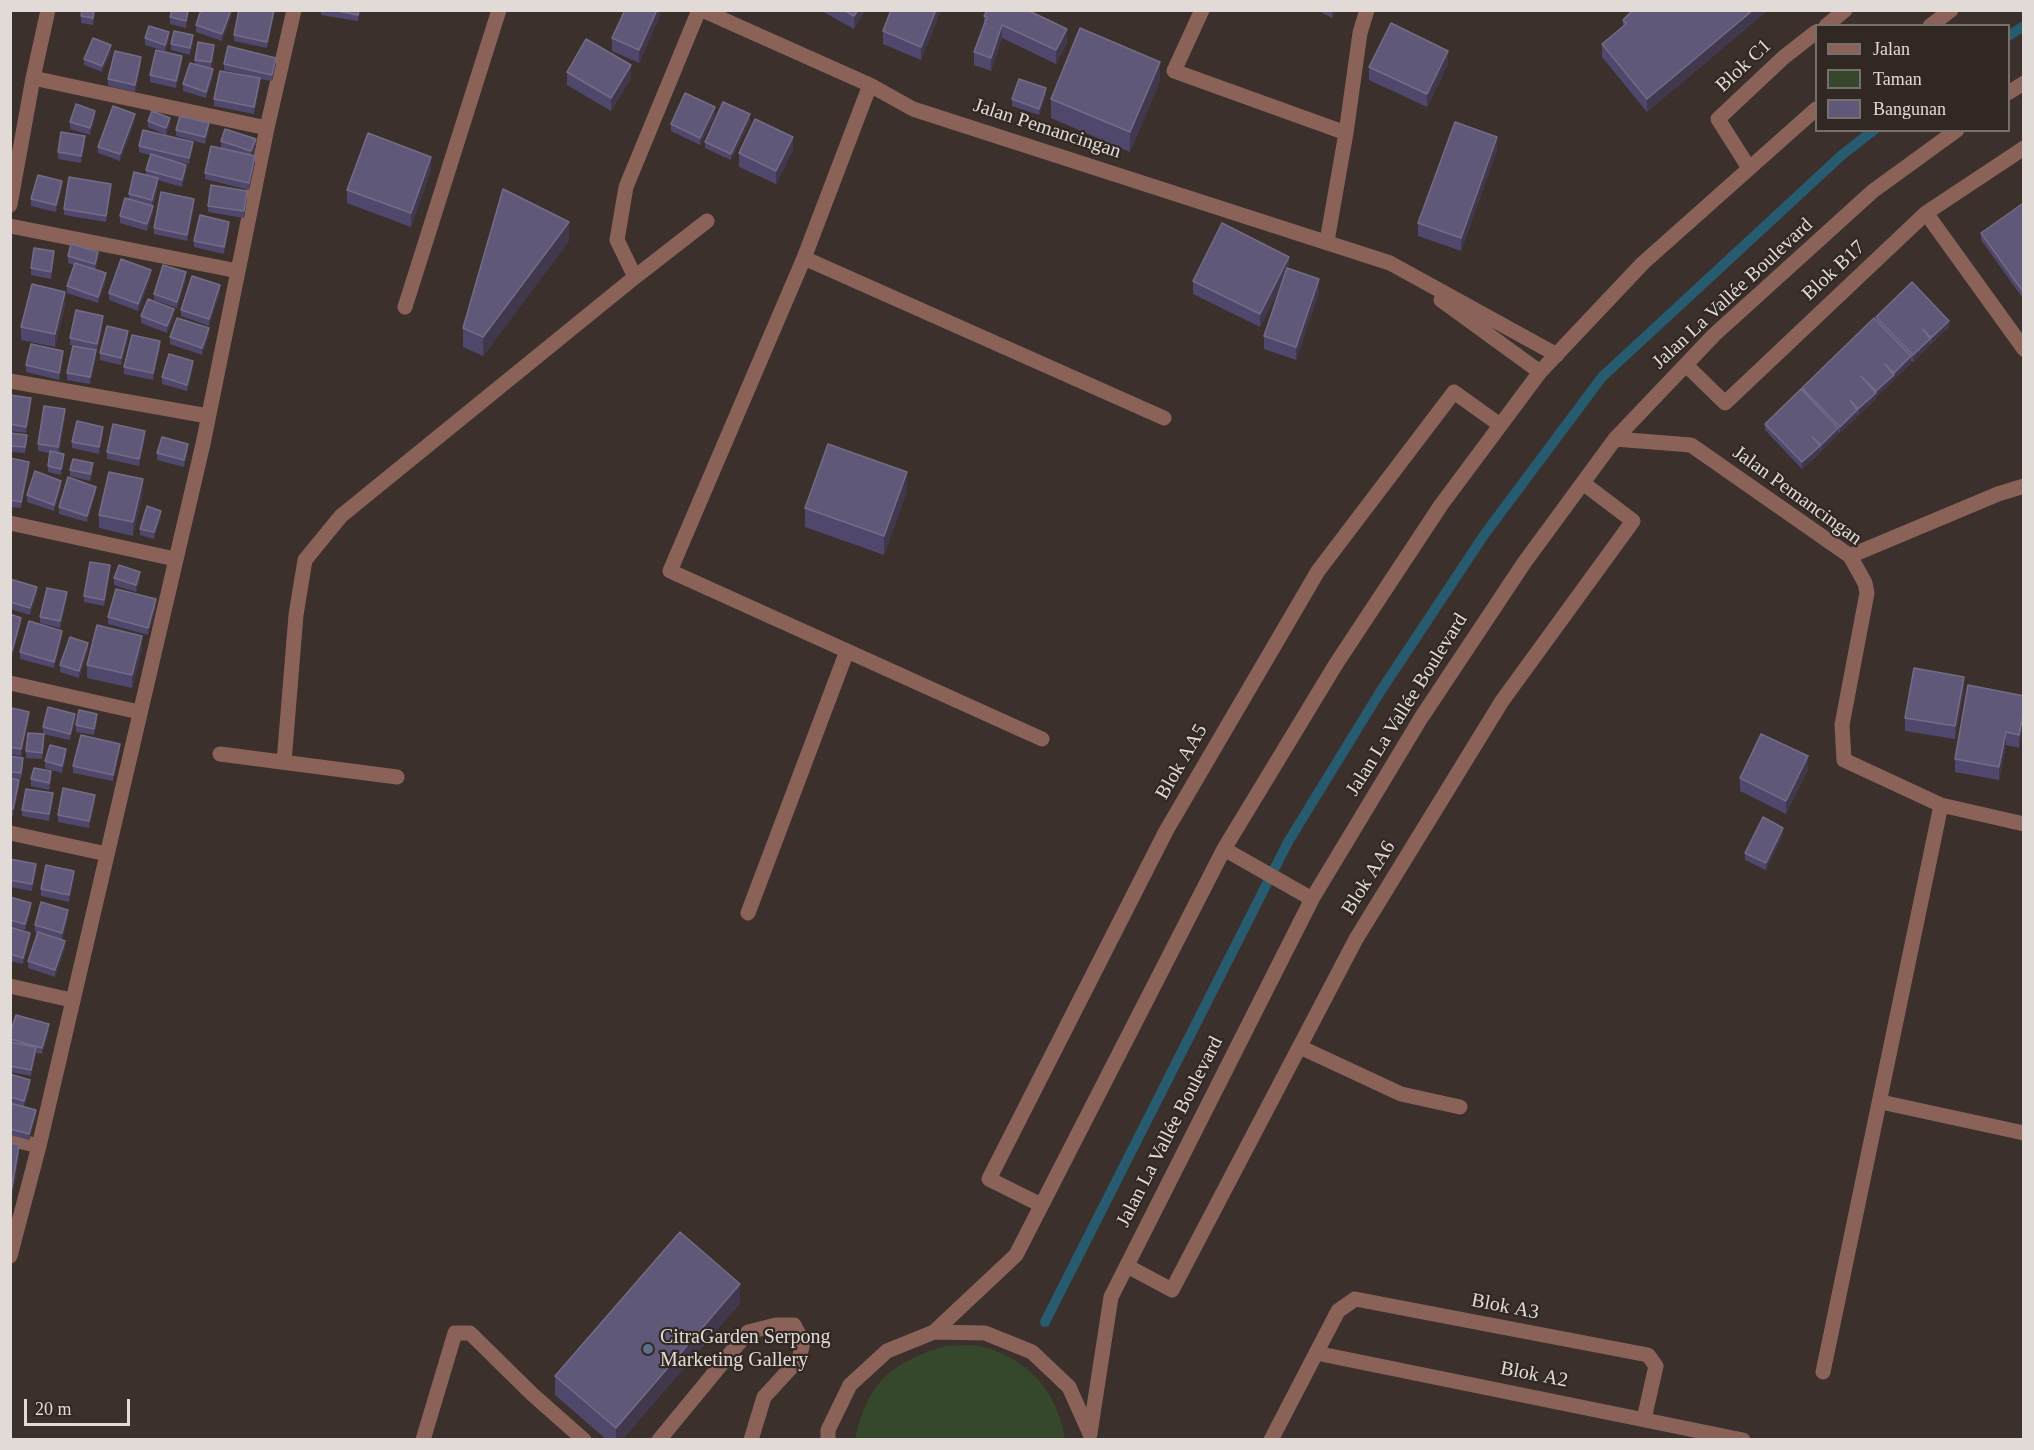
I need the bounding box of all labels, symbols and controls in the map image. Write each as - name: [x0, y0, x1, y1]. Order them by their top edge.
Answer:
- legend: [1815, 24, 2010, 132]
- street label: Blok C1: [1711, 34, 1777, 98]
- text: Jalan: [1873, 39, 1910, 59]
- text: Taman: [1873, 69, 1922, 89]
- street label: Jalan Pemancingan: [970, 94, 1124, 164]
- text: Bangunan: [1873, 99, 1946, 119]
- street label: Jalan La Vallée Boulevard: [1648, 213, 1818, 375]
- street label: Blok B17: [1798, 236, 1870, 306]
- street label: Jalan Pemancingan: [1728, 441, 1866, 551]
- street label: Jalan La Vallée Boulevard: [1341, 609, 1473, 801]
- street label: Blok AA5: [1151, 720, 1213, 804]
- street label: Blok AA6: [1337, 837, 1401, 919]
- street label: Jalan La Vallée Boulevard: [1112, 1033, 1228, 1231]
- street label: Blok A3: [1469, 1289, 1541, 1325]
- place label: CitraGarden Serpong Marketing Gallery: [660, 1326, 831, 1373]
- marker: CitraGarden Serpong Marketing Gallery: [641, 1342, 655, 1356]
- street label: Blok A2: [1498, 1357, 1570, 1393]
- scale bar: [27, 1387, 134, 1425]
- text: 20 m: [35, 1399, 72, 1419]

